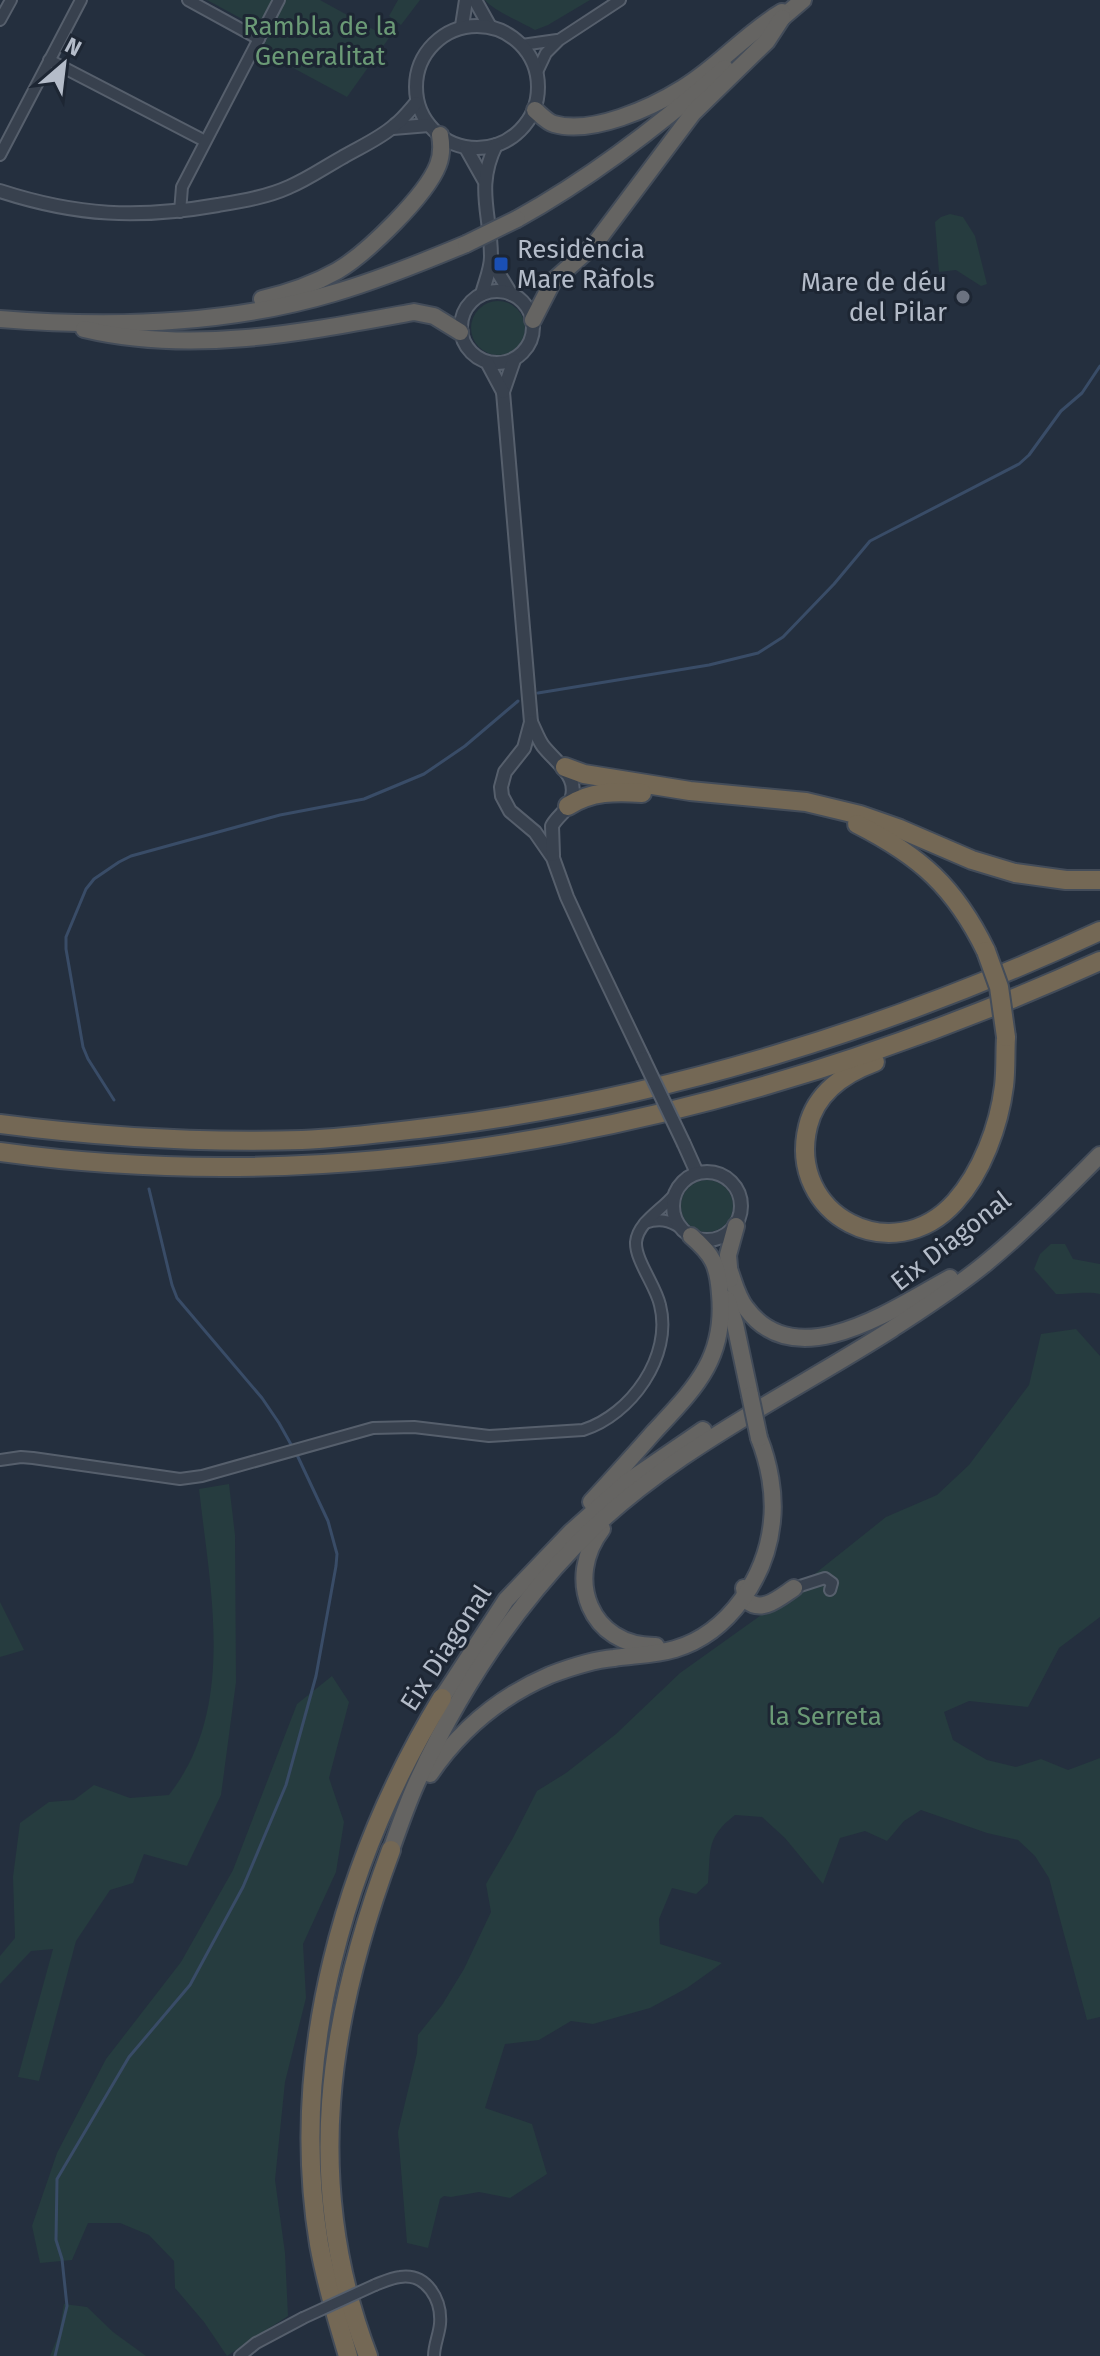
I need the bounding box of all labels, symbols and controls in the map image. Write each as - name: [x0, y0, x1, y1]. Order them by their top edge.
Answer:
- park label: Rambla de la Generalitat: [243, 11, 397, 72]
- north arrow: [24, 24, 104, 104]
- text: N: [60, 31, 86, 62]
- place label: Residència Mare Ràfols: [517, 234, 655, 295]
- marker: Residència Mare Ràfols: [492, 255, 510, 273]
- place label: Mare de déu del Pilar: [801, 267, 947, 328]
- marker: Mare de déu del Pilar: [954, 288, 972, 306]
- street label: Eix Diagonal: [885, 1184, 1017, 1297]
- street label: Eix Diagonal: [394, 1579, 498, 1717]
- park label: la Serreta: [768, 1701, 882, 1732]

